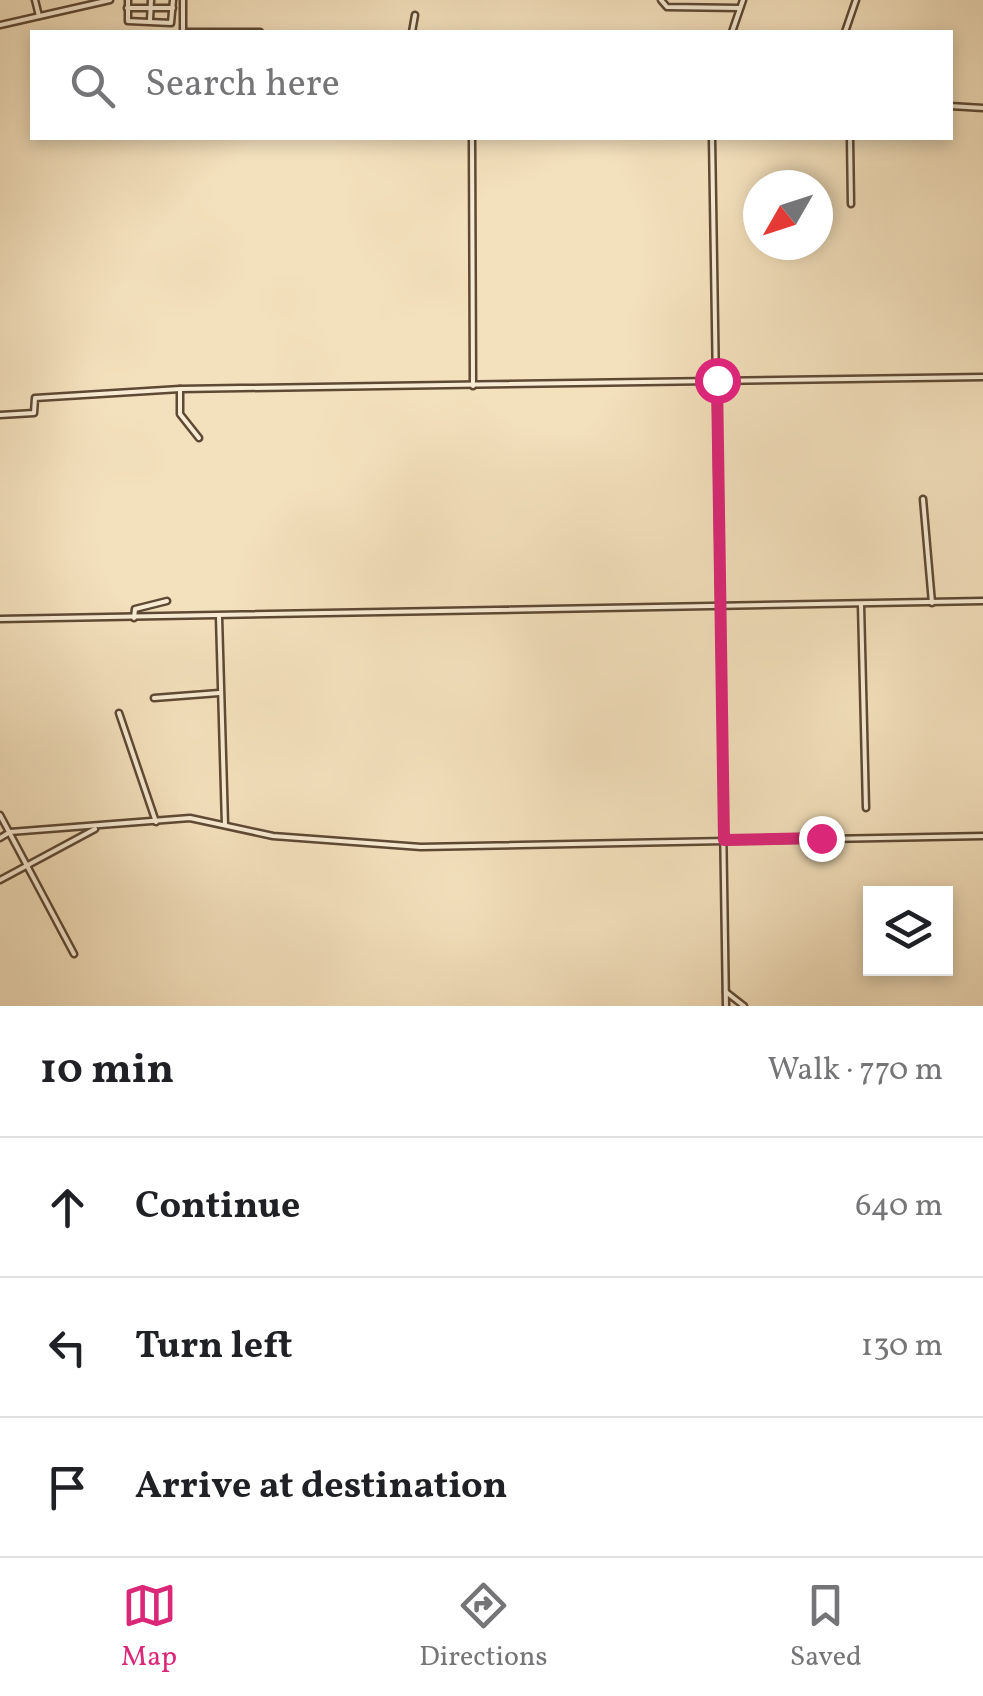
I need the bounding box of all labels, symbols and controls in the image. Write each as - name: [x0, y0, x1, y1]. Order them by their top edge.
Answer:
- search box: [30, 30, 953, 140]
- icon: search: [65, 58, 120, 113]
- text: Search here: [145, 59, 340, 112]
- north arrow: [743, 170, 833, 260]
- route start: [695, 358, 741, 404]
- route end: [799, 816, 845, 862]
- map controls: [863, 886, 953, 976]
- button: layers: [863, 886, 953, 976]
- text: 10 min: [40, 1042, 174, 1101]
- text: Walk · 770 m: [767, 1049, 943, 1093]
- icon: ahead: [40, 1180, 95, 1235]
- text: Continue: [135, 1181, 300, 1234]
- text: 640 m: [855, 1185, 943, 1229]
- icon: left: [40, 1320, 95, 1375]
- text: Turn left: [135, 1321, 292, 1374]
- text: 130 m: [861, 1325, 943, 1369]
- icon: arrive: [40, 1460, 95, 1515]
- text: Arrive at destination: [135, 1461, 508, 1514]
- tab: Map: [121, 1578, 177, 1677]
- tab: Directions: [419, 1578, 548, 1677]
- tab: Saved: [790, 1578, 862, 1677]

